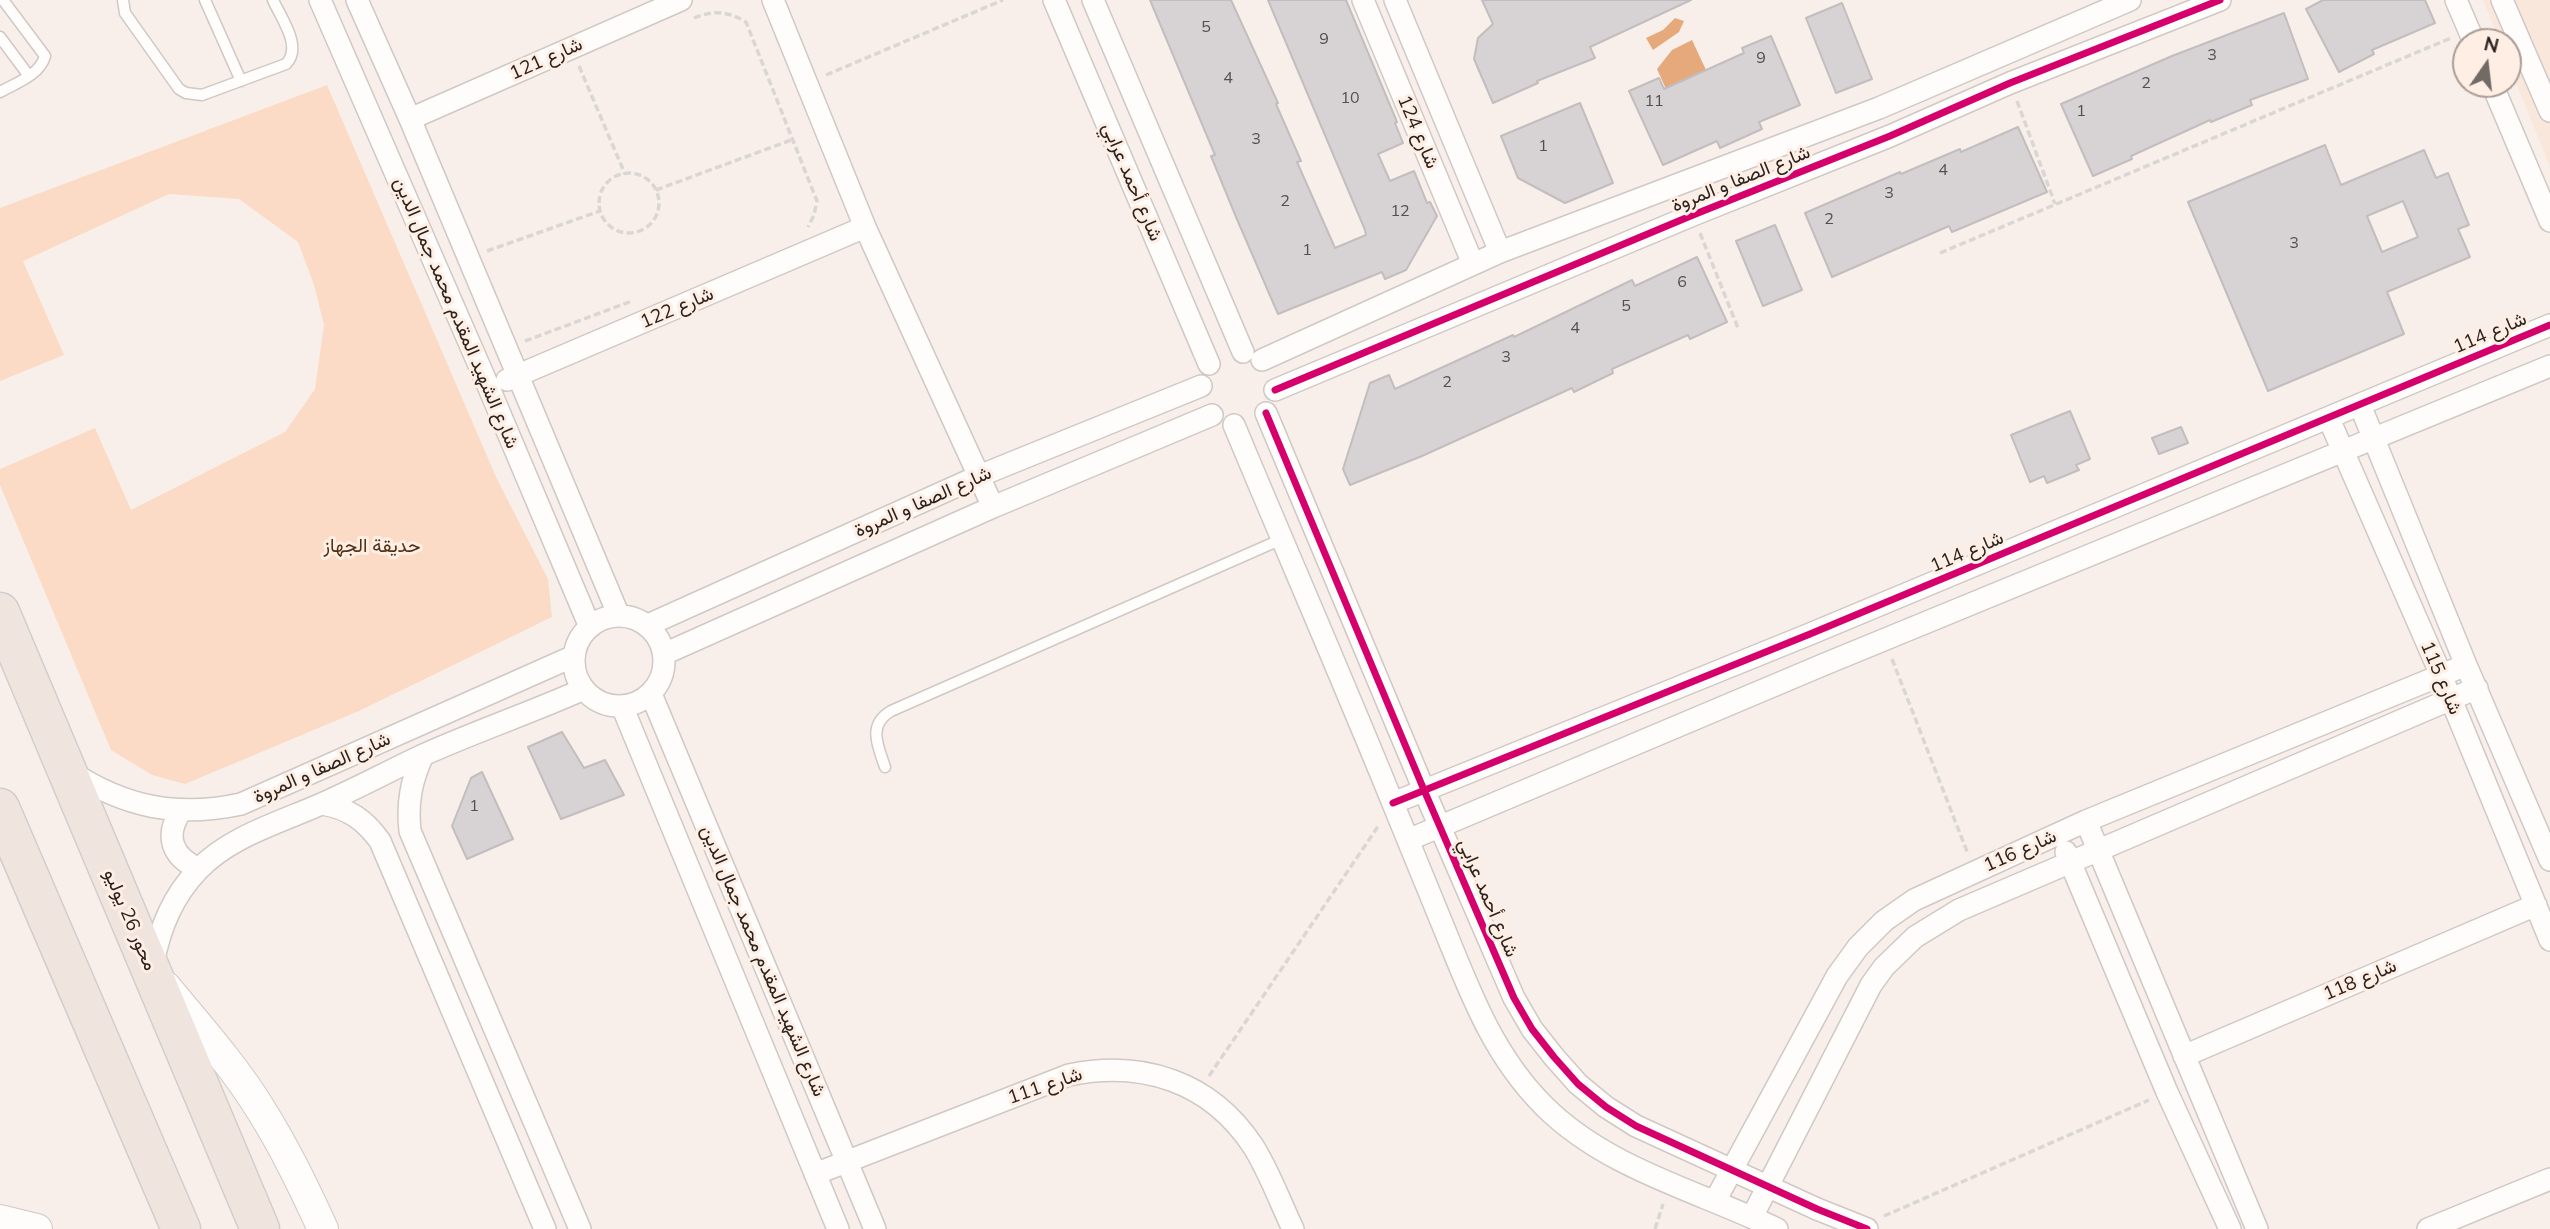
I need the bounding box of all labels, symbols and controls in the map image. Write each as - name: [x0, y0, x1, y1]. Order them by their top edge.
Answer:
- house number: 5: [1201, 17, 1211, 37]
- north arrow: [2452, 28, 2522, 98]
- house number: 9: [1319, 29, 1329, 49]
- text: N: [2482, 31, 2501, 58]
- street label: شارع 121: [506, 33, 586, 85]
- house number: 3: [2207, 45, 2217, 65]
- house number: 9: [1756, 48, 1766, 68]
- house number: 4: [1223, 68, 1233, 88]
- house number: 2: [2141, 73, 2151, 93]
- house number: 10: [1340, 88, 1360, 108]
- house number: 11: [1644, 91, 1664, 111]
- street label: شارع 124: [1392, 92, 1444, 172]
- house number: 1: [2076, 101, 2086, 121]
- street label: شارع أحمد عرابي: [1097, 119, 1167, 245]
- house number: 3: [1251, 129, 1261, 149]
- house number: 1: [1538, 136, 1548, 156]
- street label: شارع الصفا و المروة: [1668, 141, 1814, 217]
- house number: 4: [1938, 160, 1948, 180]
- street label: شارع الشهيد المقدم محمد جمال الدين: [388, 174, 524, 452]
- house number: 3: [1884, 183, 1894, 203]
- house number: 2: [1280, 191, 1290, 211]
- house number: 12: [1390, 201, 1410, 221]
- house number: 2: [1824, 209, 1834, 229]
- house number: 3: [2289, 233, 2299, 253]
- house number: 1: [1302, 240, 1312, 260]
- house number: 6: [1677, 272, 1687, 292]
- street label: شارع 122: [637, 282, 717, 334]
- house number: 5: [1621, 296, 1631, 316]
- street label: شارع 114: [2450, 307, 2530, 359]
- house number: 4: [1570, 318, 1580, 338]
- house number: 3: [1501, 347, 1511, 367]
- house number: 2: [1442, 372, 1452, 392]
- street label: شارع الصفا و المروة: [851, 462, 995, 542]
- street label: شارع 114: [1927, 526, 2007, 578]
- park label: حديقة الجهاز: [324, 535, 420, 557]
- street label: شارع 115: [2415, 638, 2467, 718]
- street label: شارع الصفا و المروة: [250, 728, 394, 808]
- house number: 1: [469, 796, 479, 816]
- street label: شارع الشهيد المقدم محمد جمال الدين: [695, 822, 831, 1100]
- street label: شارع 116: [1980, 825, 2060, 877]
- street label: شارع أحمد عرابي: [1453, 835, 1523, 961]
- street label: محور 26 يوليو: [98, 866, 162, 974]
- street label: شارع 118: [2320, 954, 2400, 1006]
- street label: شارع 111: [1005, 1063, 1085, 1109]

